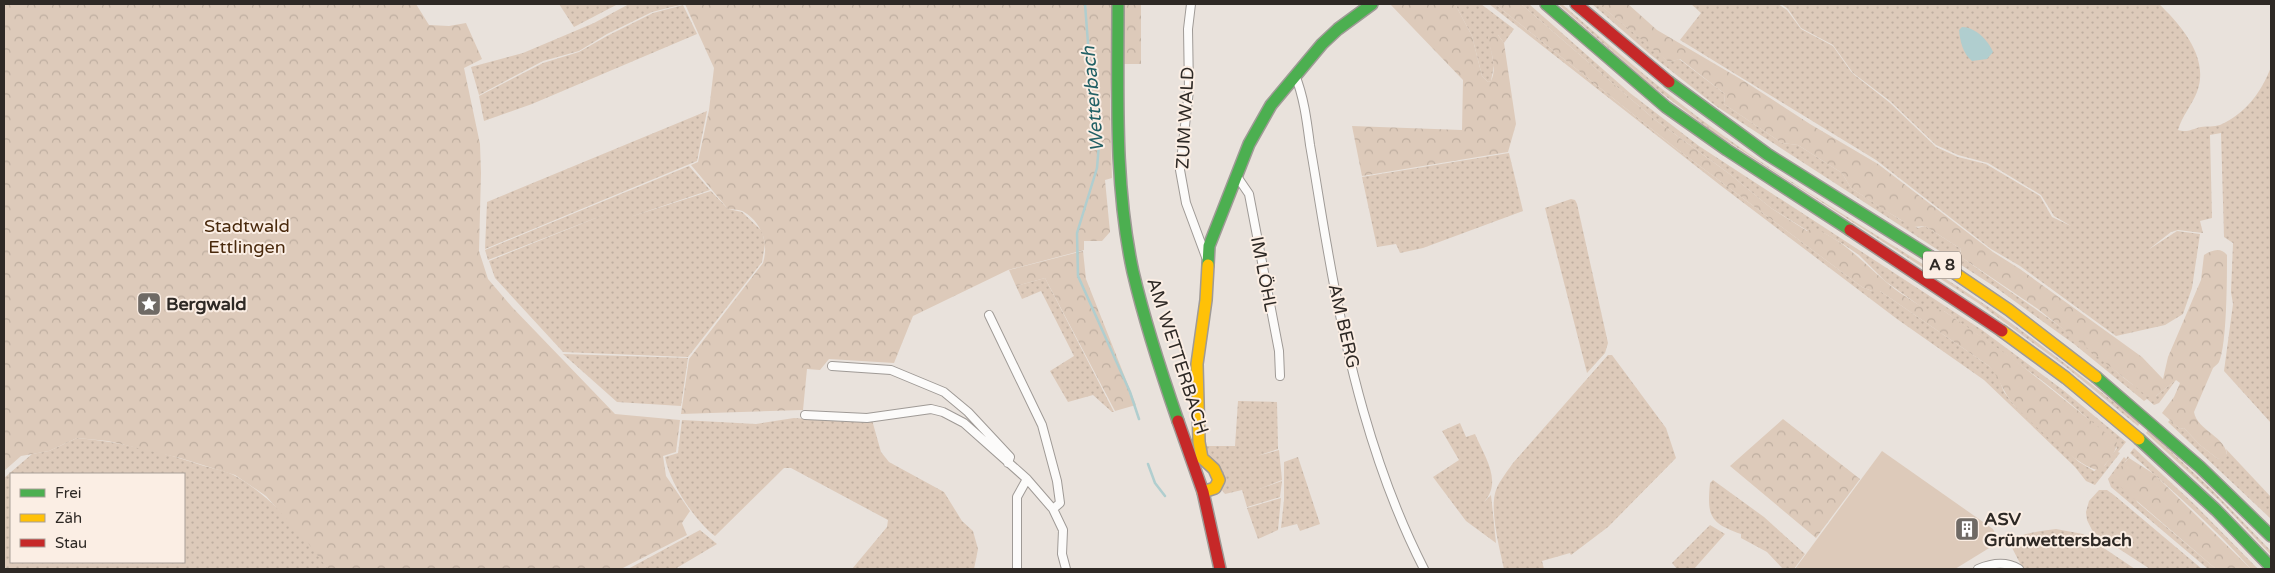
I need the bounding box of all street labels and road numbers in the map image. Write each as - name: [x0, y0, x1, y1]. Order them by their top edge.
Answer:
- street label: ZUM WALD: [1171, 66, 1199, 170]
- street label: IM LÖHL: [1246, 235, 1282, 314]
- road number: A 8: [1923, 252, 1961, 278]
- street label: AM WETTERBACH: [1142, 275, 1214, 437]
- street label: AM BERG: [1324, 282, 1364, 370]

